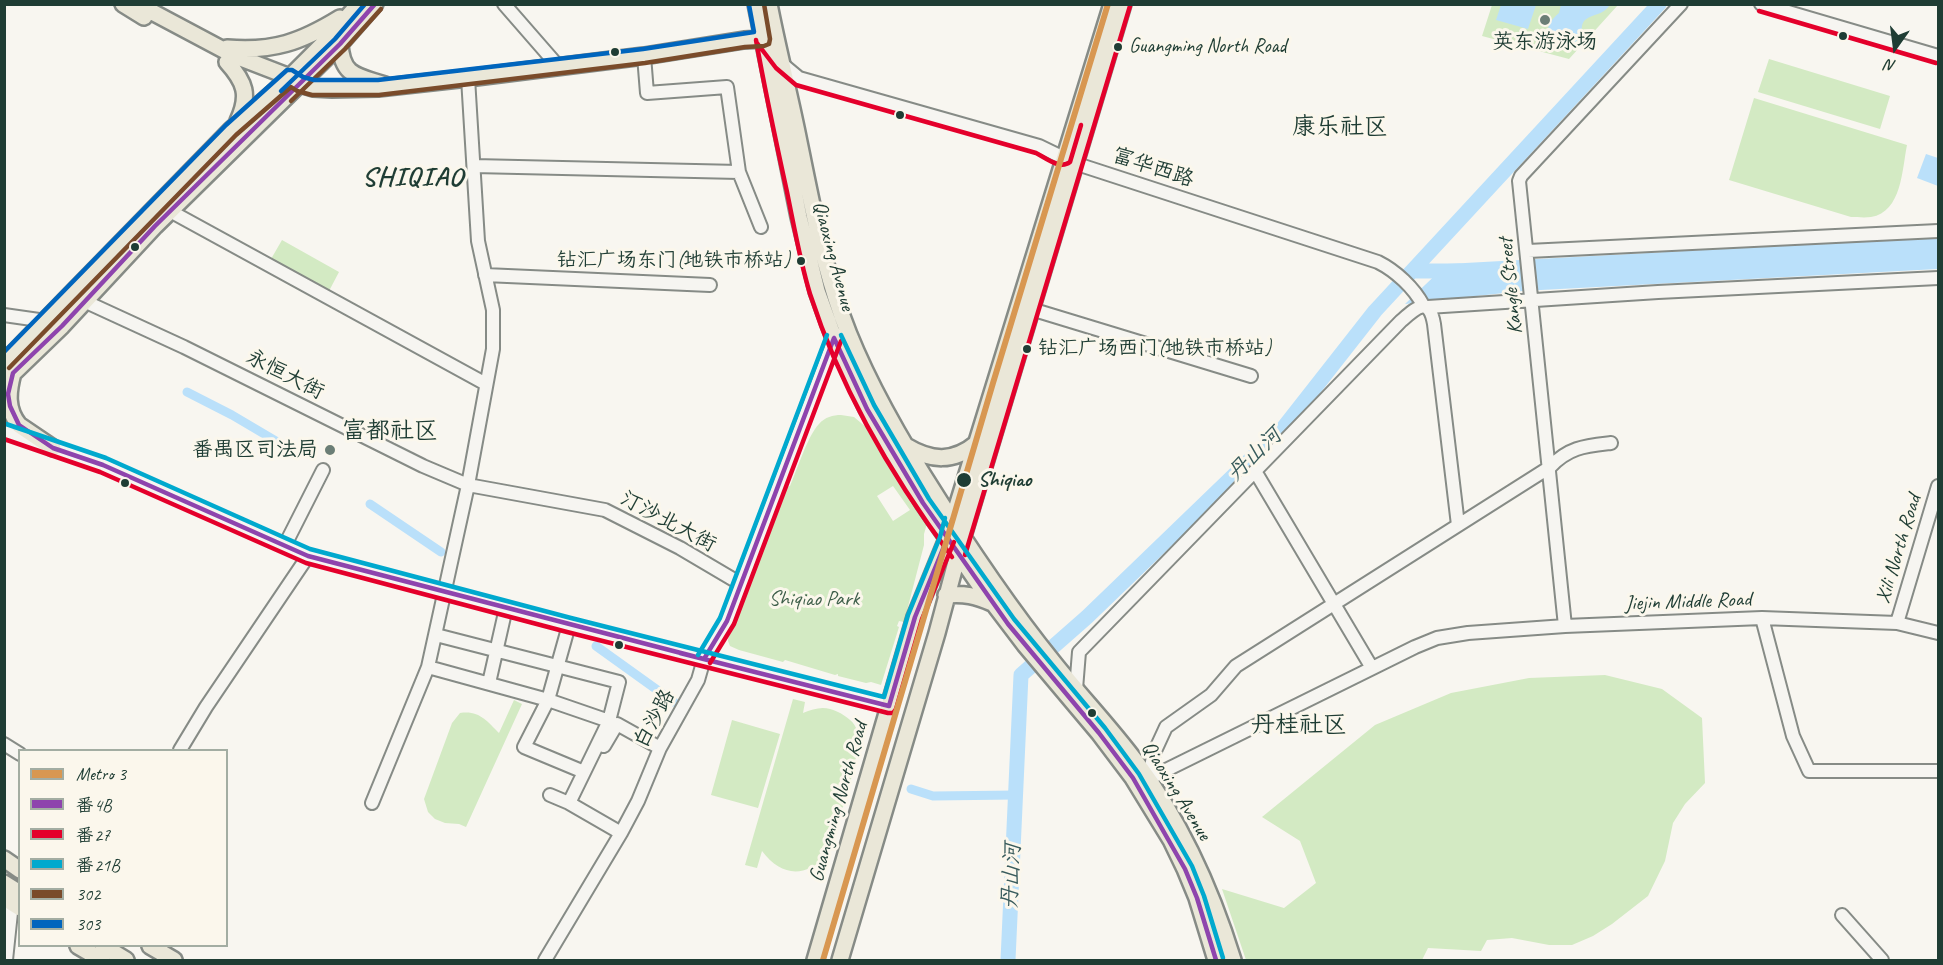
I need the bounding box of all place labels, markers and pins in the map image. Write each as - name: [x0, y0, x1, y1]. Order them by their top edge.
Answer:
- marker: 英东游泳场: [1538, 13, 1552, 27]
- place label: 英东游泳场: [1493, 29, 1597, 55]
- unlabelled marker: [1837, 30, 1849, 42]
- place label: Guangming North Road: [1129, 35, 1286, 59]
- marker: Guangming North Road: [1112, 41, 1124, 53]
- unlabelled marker: [609, 46, 621, 58]
- unlabelled marker: [894, 109, 906, 121]
- unlabelled marker: [129, 241, 141, 253]
- place label: 钻汇广场东门(地铁市桥站): [557, 249, 790, 273]
- marker: 钻汇广场东门(地铁市桥站): [795, 255, 807, 267]
- place label: 钻汇广场西门(地铁市桥站): [1038, 337, 1271, 361]
- marker: 钻汇广场西门(地铁市桥站): [1021, 343, 1033, 355]
- place label: 番禺区司法局: [192, 437, 318, 463]
- marker: 番禺区司法局: [323, 443, 337, 457]
- place label: Shiqiao: [978, 467, 1031, 493]
- marker: Shiqiao: [955, 471, 973, 489]
- unlabelled marker: [119, 477, 131, 489]
- unlabelled marker: [613, 639, 625, 651]
- unlabelled marker: [1086, 707, 1098, 719]

